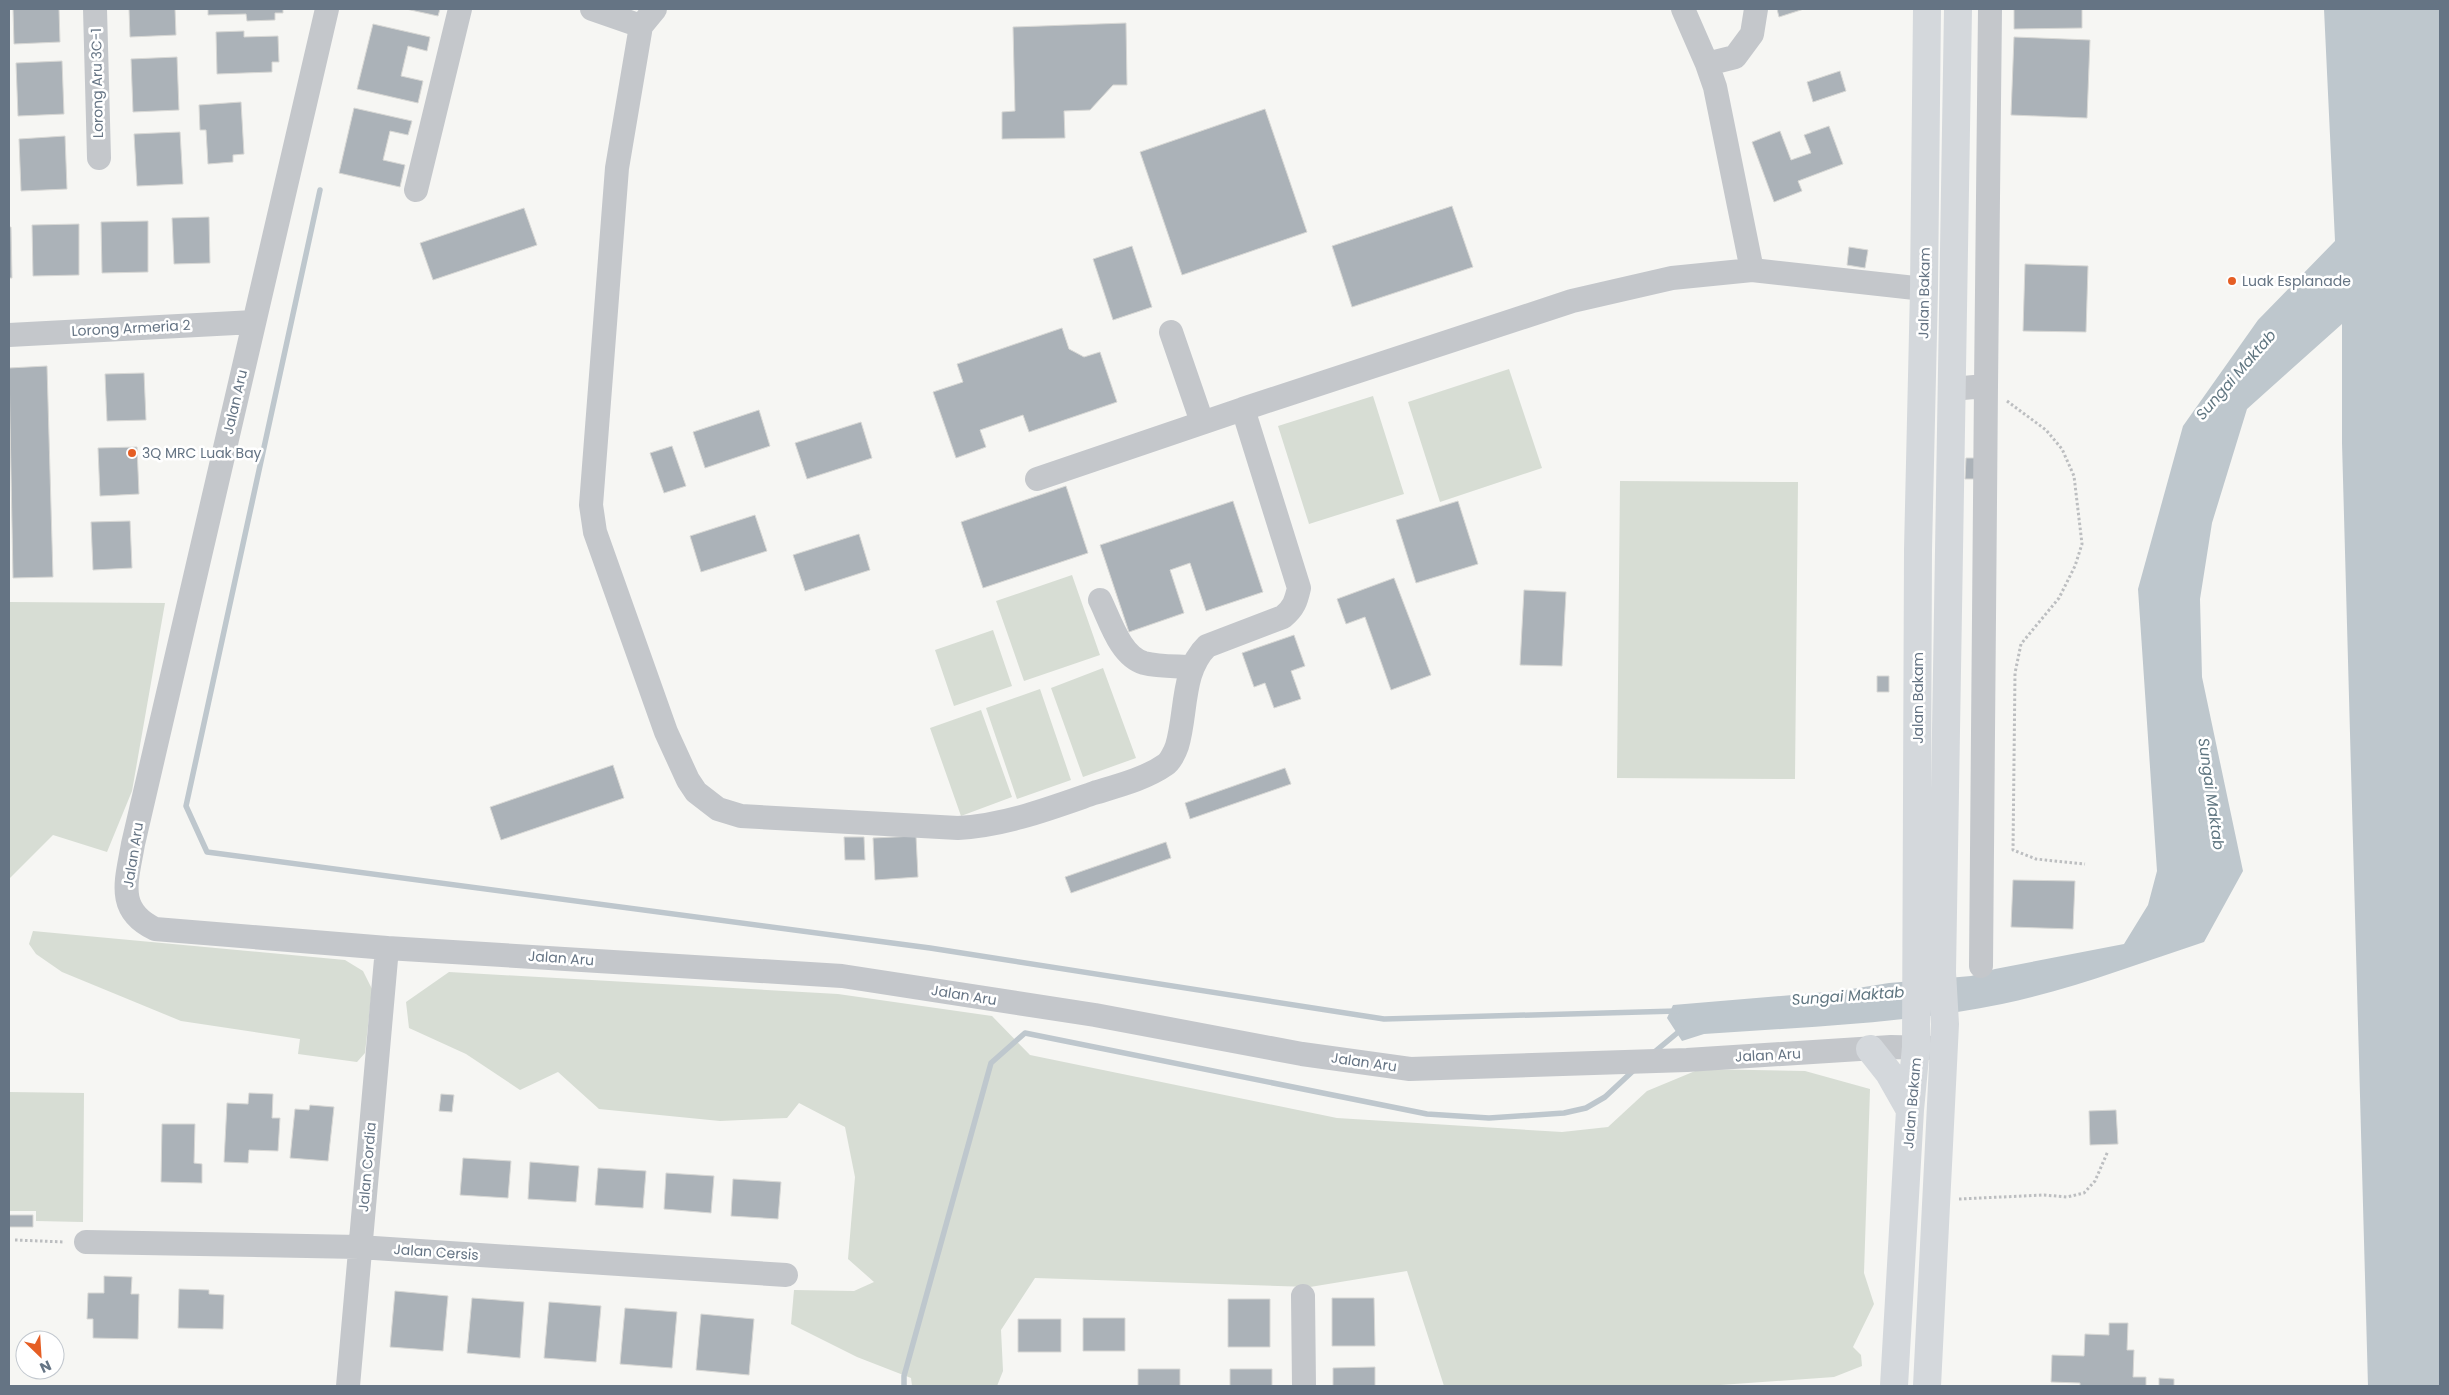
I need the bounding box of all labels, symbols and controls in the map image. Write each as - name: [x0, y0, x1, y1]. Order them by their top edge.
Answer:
- street label: Lorong Aru 3C-1: [86, 28, 108, 138]
- street label: Jalan Bakam: [1913, 247, 1935, 339]
- place label: Luak Esplanade: [2242, 271, 2351, 291]
- marker: Luak Esplanade: [2226, 275, 2238, 287]
- street label: Lorong Armeria 2: [71, 315, 191, 341]
- water label: Sungai Maktab: [2191, 325, 2281, 424]
- street label: Jalan Aru: [218, 368, 252, 436]
- place label: 3Q MRC Luak Bay: [142, 443, 262, 463]
- marker: 3Q MRC Luak Bay: [126, 447, 138, 459]
- street label: Jalan Bakam: [1908, 652, 1928, 744]
- water label: Sungai Maktab: [2193, 737, 2230, 851]
- street label: Jalan Aru: [118, 821, 148, 889]
- street label: Jalan Aru: [527, 946, 595, 970]
- street label: Jalan Aru: [930, 980, 998, 1010]
- water label: Sungai Maktab: [1791, 981, 1905, 1010]
- street label: Jalan Aru: [1734, 1043, 1802, 1067]
- street label: Jalan Aru: [1330, 1047, 1398, 1077]
- street label: Jalan Bakam: [1898, 1056, 1926, 1150]
- street label: Jalan Cordia: [353, 1121, 381, 1213]
- street label: Jalan Cersis: [393, 1239, 479, 1265]
- north arrow: [15, 1330, 65, 1380]
- text: N: [36, 1355, 54, 1378]

